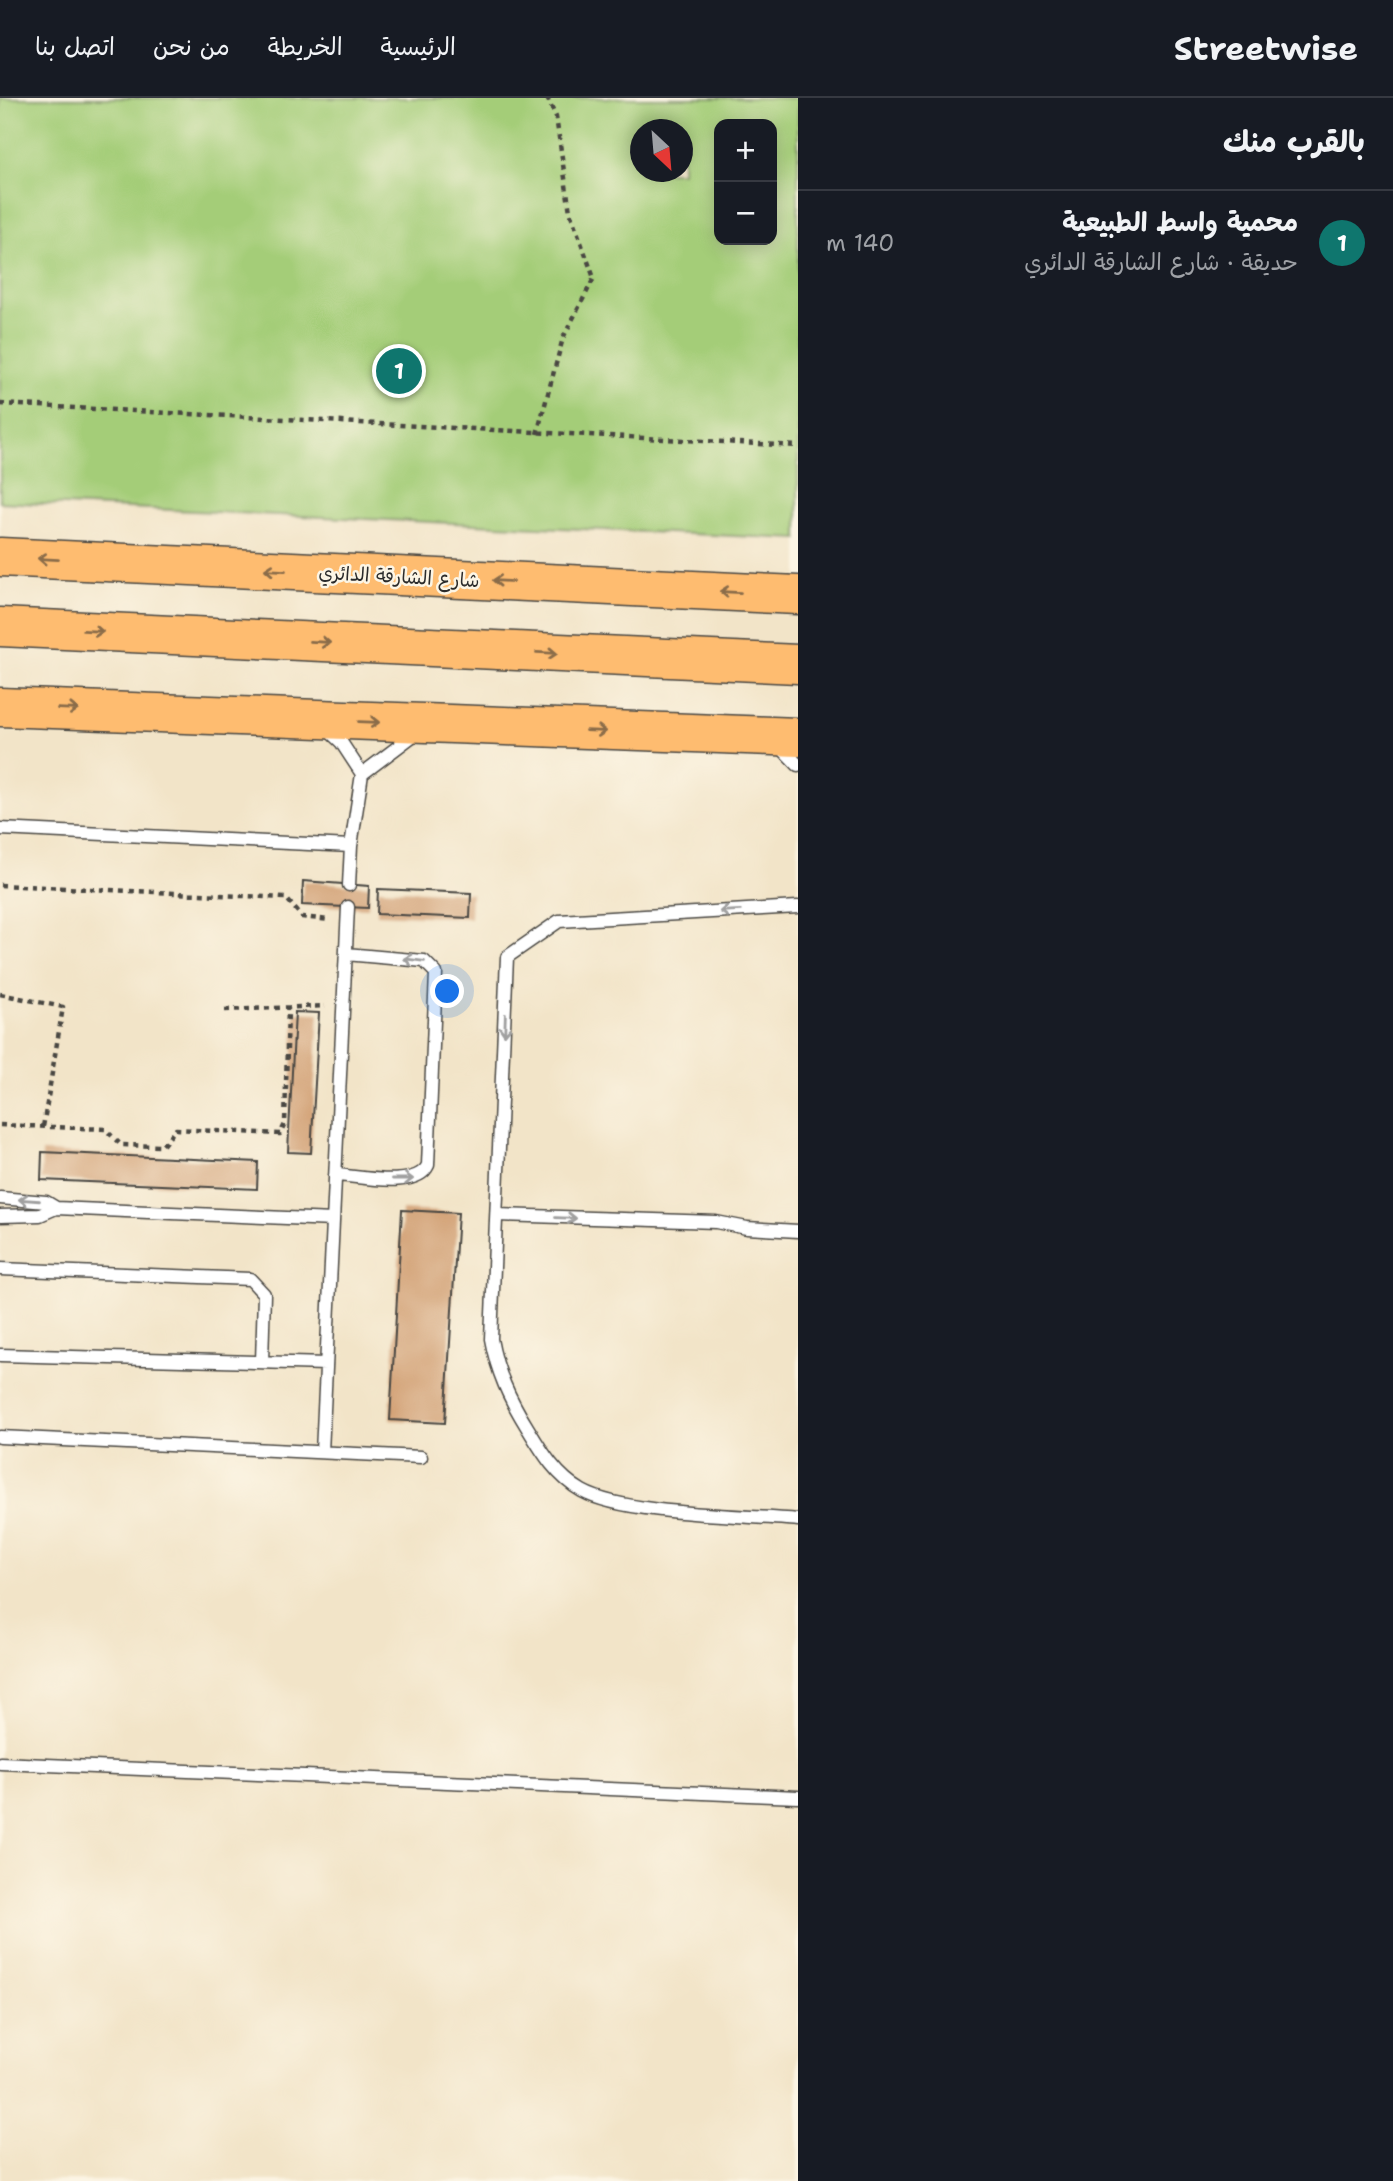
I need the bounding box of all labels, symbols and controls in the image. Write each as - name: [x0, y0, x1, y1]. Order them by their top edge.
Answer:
- text: Streetwise: [1174, 26, 1358, 71]
- text: اتصل بنا: [35, 31, 115, 63]
- text: من نحن: [153, 31, 230, 63]
- text: الخريطة: [268, 31, 343, 63]
- text: الرئيسية: [381, 31, 456, 63]
- north arrow: [630, 119, 693, 182]
- map controls: [714, 119, 777, 245]
- button: +: [714, 119, 777, 182]
- text: بالقرب منك: [1223, 121, 1365, 162]
- button: −: [714, 182, 777, 245]
- text: محمية واسط الطبيعية: [1062, 204, 1298, 239]
- text: 140 m: [826, 228, 894, 258]
- text: 1: [1337, 228, 1347, 258]
- text: حديقة · شارع الشارقة الدائري: [1024, 247, 1298, 277]
- pin: 1: [376, 345, 422, 397]
- one-way arrow: [37, 553, 60, 566]
- street label: شارع الشارقة الدائري: [318, 560, 480, 595]
- one-way arrow: [265, 563, 287, 576]
- one-way arrow: [491, 574, 514, 587]
- one-way arrow: [719, 585, 742, 598]
- one-way arrow: [81, 625, 103, 638]
- one-way arrow: [308, 635, 331, 648]
- one-way arrow: [535, 646, 558, 659]
- one-way arrow: [56, 703, 79, 716]
- one-way arrow: [357, 716, 380, 729]
- one-way arrow: [584, 724, 607, 738]
- one-way arrow: [719, 905, 742, 918]
- one-way arrow: [403, 954, 426, 967]
- your location: [430, 974, 464, 1008]
- one-way arrow: [498, 1014, 511, 1037]
- one-way arrow: [391, 1172, 414, 1186]
- one-way arrow: [18, 1193, 41, 1206]
- one-way arrow: [555, 1211, 578, 1224]

